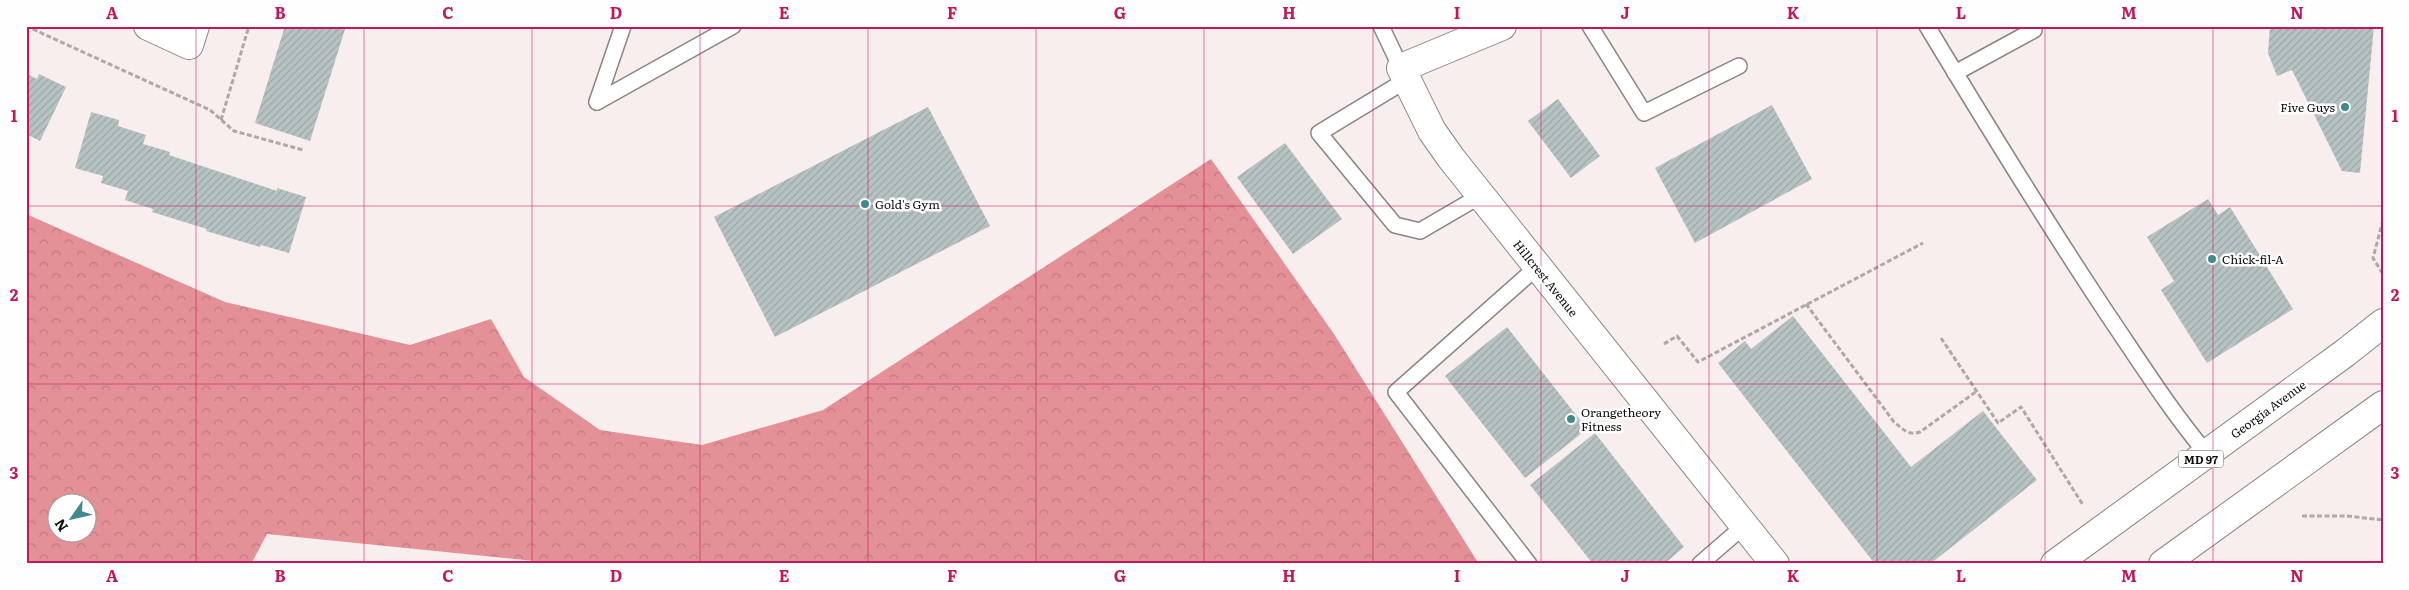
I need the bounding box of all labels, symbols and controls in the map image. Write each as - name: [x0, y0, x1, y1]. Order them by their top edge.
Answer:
- text: A: [106, 0, 118, 24]
- text: B: [274, 0, 286, 24]
- text: C: [442, 0, 454, 24]
- text: D: [610, 0, 622, 24]
- text: E: [779, 0, 790, 24]
- text: F: [947, 0, 957, 24]
- text: G: [1114, 0, 1126, 24]
- text: H: [1282, 0, 1296, 24]
- text: I: [1454, 0, 1460, 24]
- text: J: [1620, 0, 1630, 24]
- text: K: [1787, 0, 1800, 24]
- text: L: [1956, 0, 1966, 24]
- text: M: [2121, 0, 2137, 24]
- text: N: [2290, 0, 2304, 24]
- place label: Five Guys: [2280, 98, 2336, 116]
- marker: Five Guys: [2339, 101, 2351, 113]
- text: 1: [11, 103, 18, 127]
- text: 1: [2392, 103, 2399, 127]
- place label: Gold's Gym: [875, 195, 940, 213]
- marker: Gold's Gym: [859, 198, 871, 210]
- street label: Hillcrest Avenue: [1509, 236, 1583, 320]
- place label: Chick-fil-A: [2222, 250, 2284, 268]
- marker: Chick-fil-A: [2206, 253, 2218, 265]
- text: 2: [10, 282, 19, 306]
- text: 2: [2391, 282, 2400, 306]
- street label: Georgia Avenue: [2226, 375, 2310, 443]
- place label: Orangetheory Fitness: [1581, 403, 1661, 435]
- marker: Orangetheory Fitness: [1565, 413, 1577, 425]
- road number: MD 97: [2178, 450, 2224, 468]
- text: 3: [10, 460, 19, 484]
- text: 3: [2391, 460, 2400, 484]
- north arrow: [48, 492, 98, 542]
- text: N: [49, 515, 72, 536]
- text: A: [106, 563, 118, 587]
- text: B: [274, 563, 286, 587]
- text: C: [442, 563, 454, 587]
- text: D: [610, 563, 622, 587]
- text: E: [779, 563, 790, 587]
- text: F: [947, 563, 957, 587]
- text: G: [1114, 563, 1126, 587]
- text: H: [1282, 563, 1296, 587]
- text: I: [1454, 563, 1460, 587]
- text: J: [1620, 563, 1630, 587]
- text: K: [1787, 563, 1800, 587]
- text: L: [1956, 563, 1966, 587]
- text: M: [2121, 563, 2137, 587]
- text: N: [2290, 563, 2304, 587]

